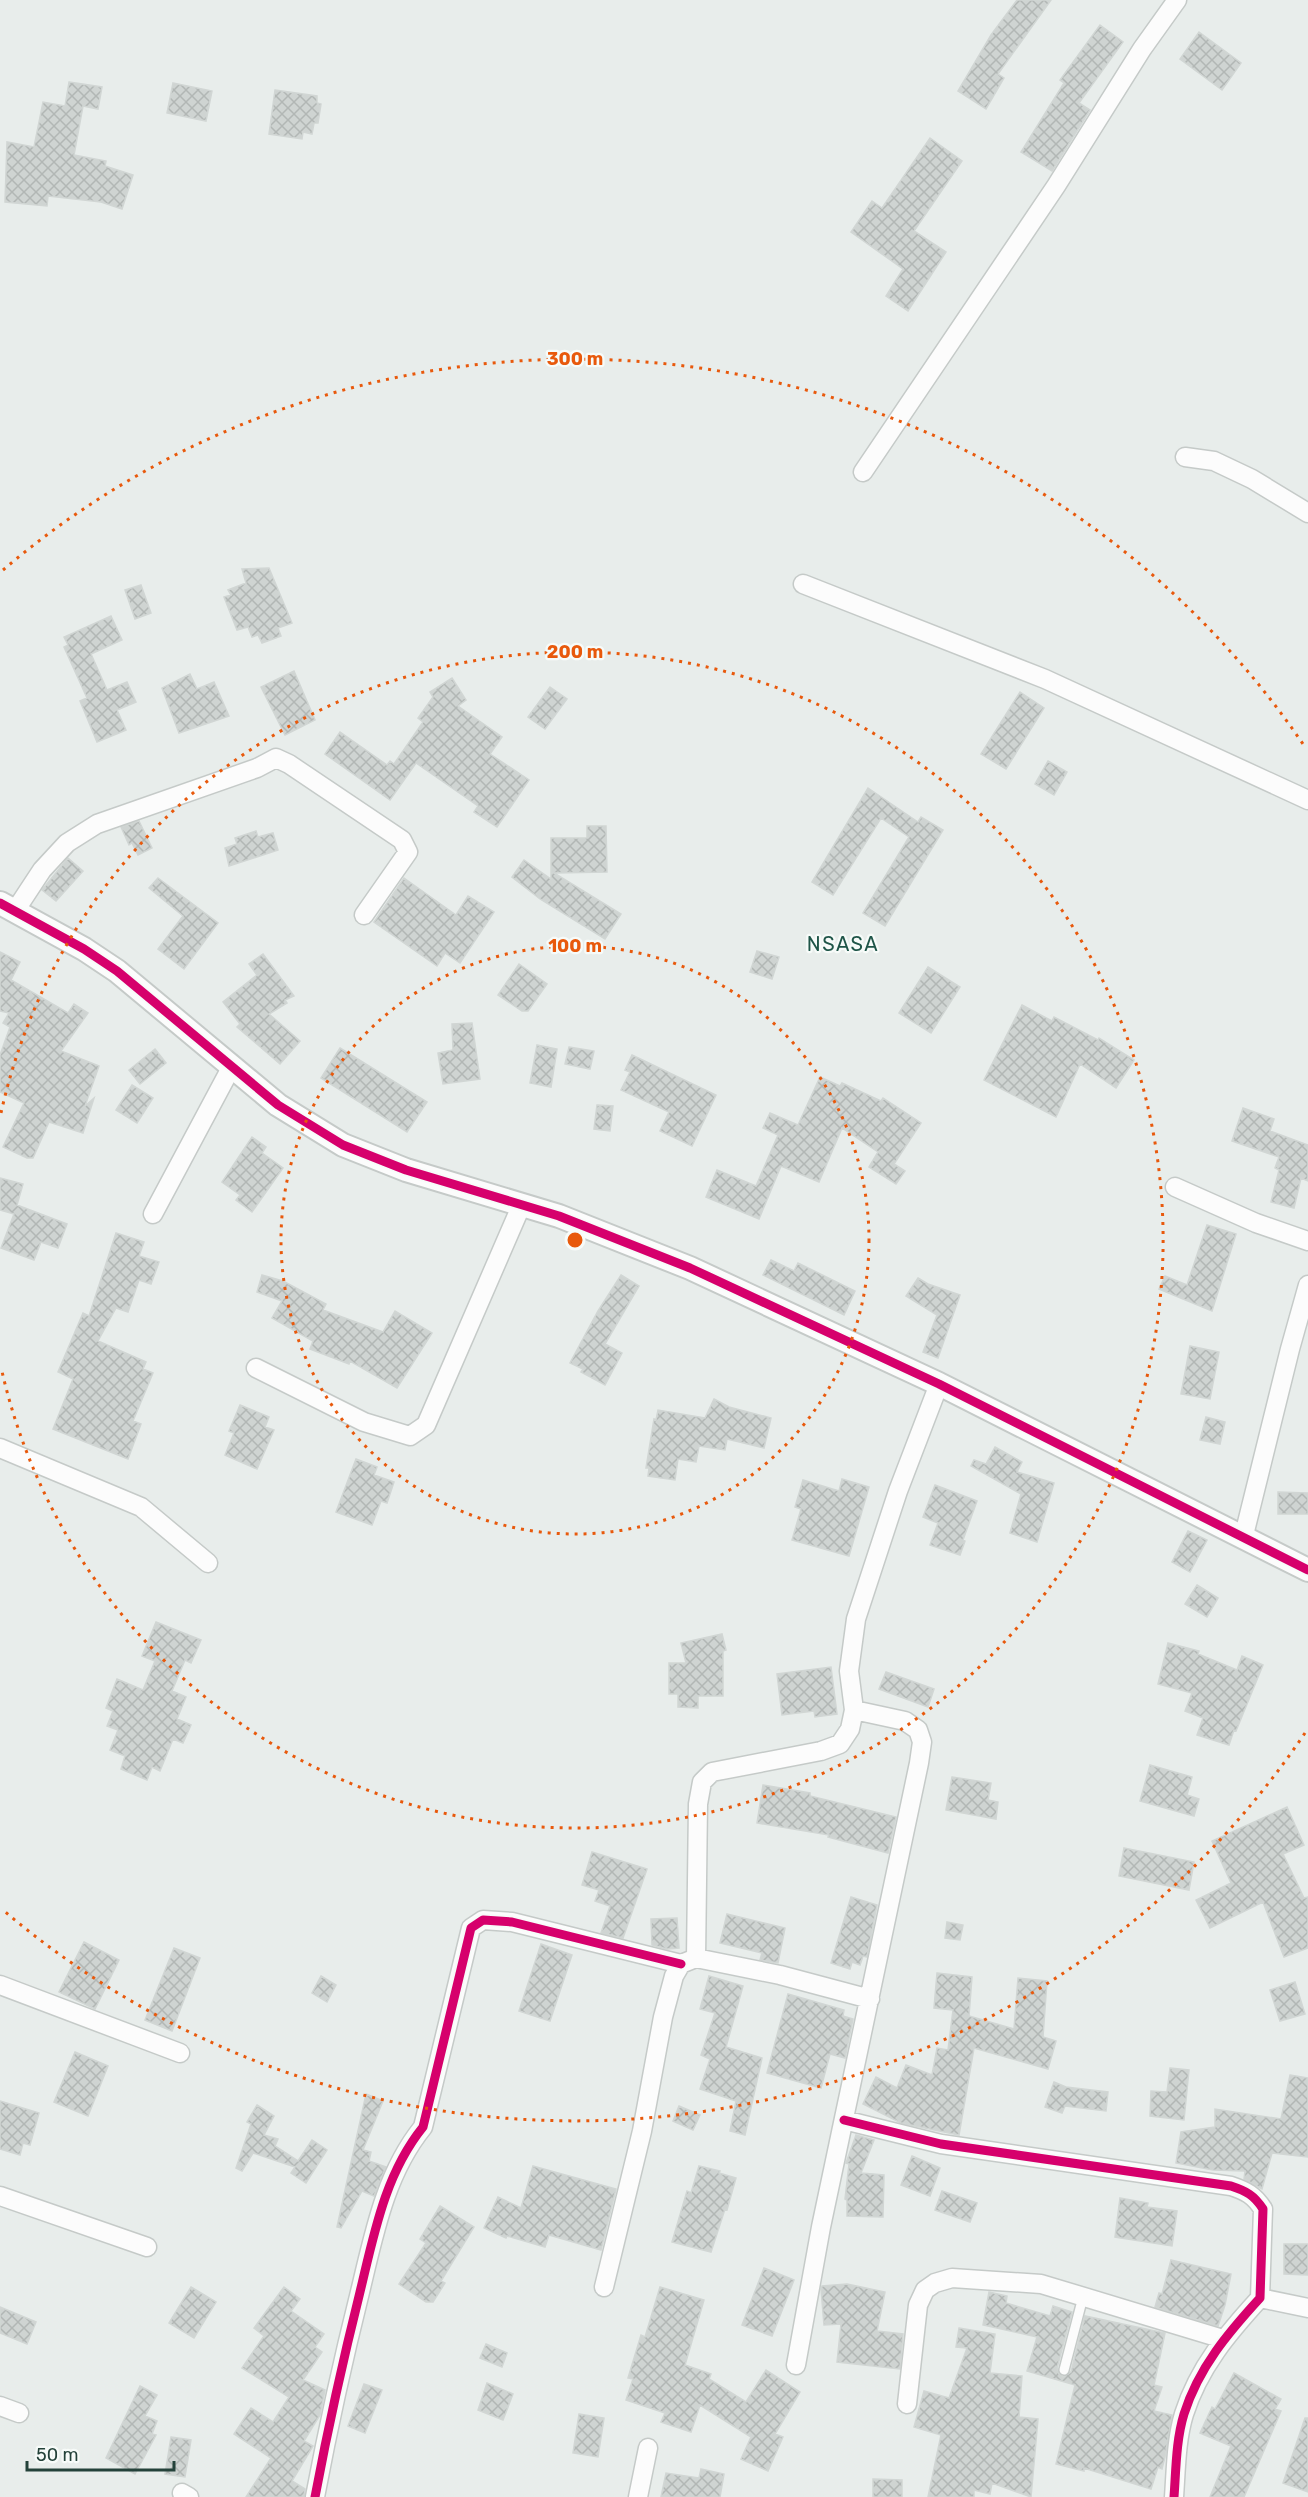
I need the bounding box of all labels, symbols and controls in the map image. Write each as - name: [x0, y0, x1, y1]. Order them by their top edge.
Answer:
- text: 300 m: [547, 348, 603, 370]
- text: 200 m: [547, 641, 603, 663]
- district label: NSASA: [807, 932, 879, 956]
- text: 100 m: [548, 935, 602, 957]
- centre of rings: [565, 1230, 585, 1250]
- scale bar: [27, 2434, 174, 2472]
- text: 50 m: [36, 2444, 79, 2466]

